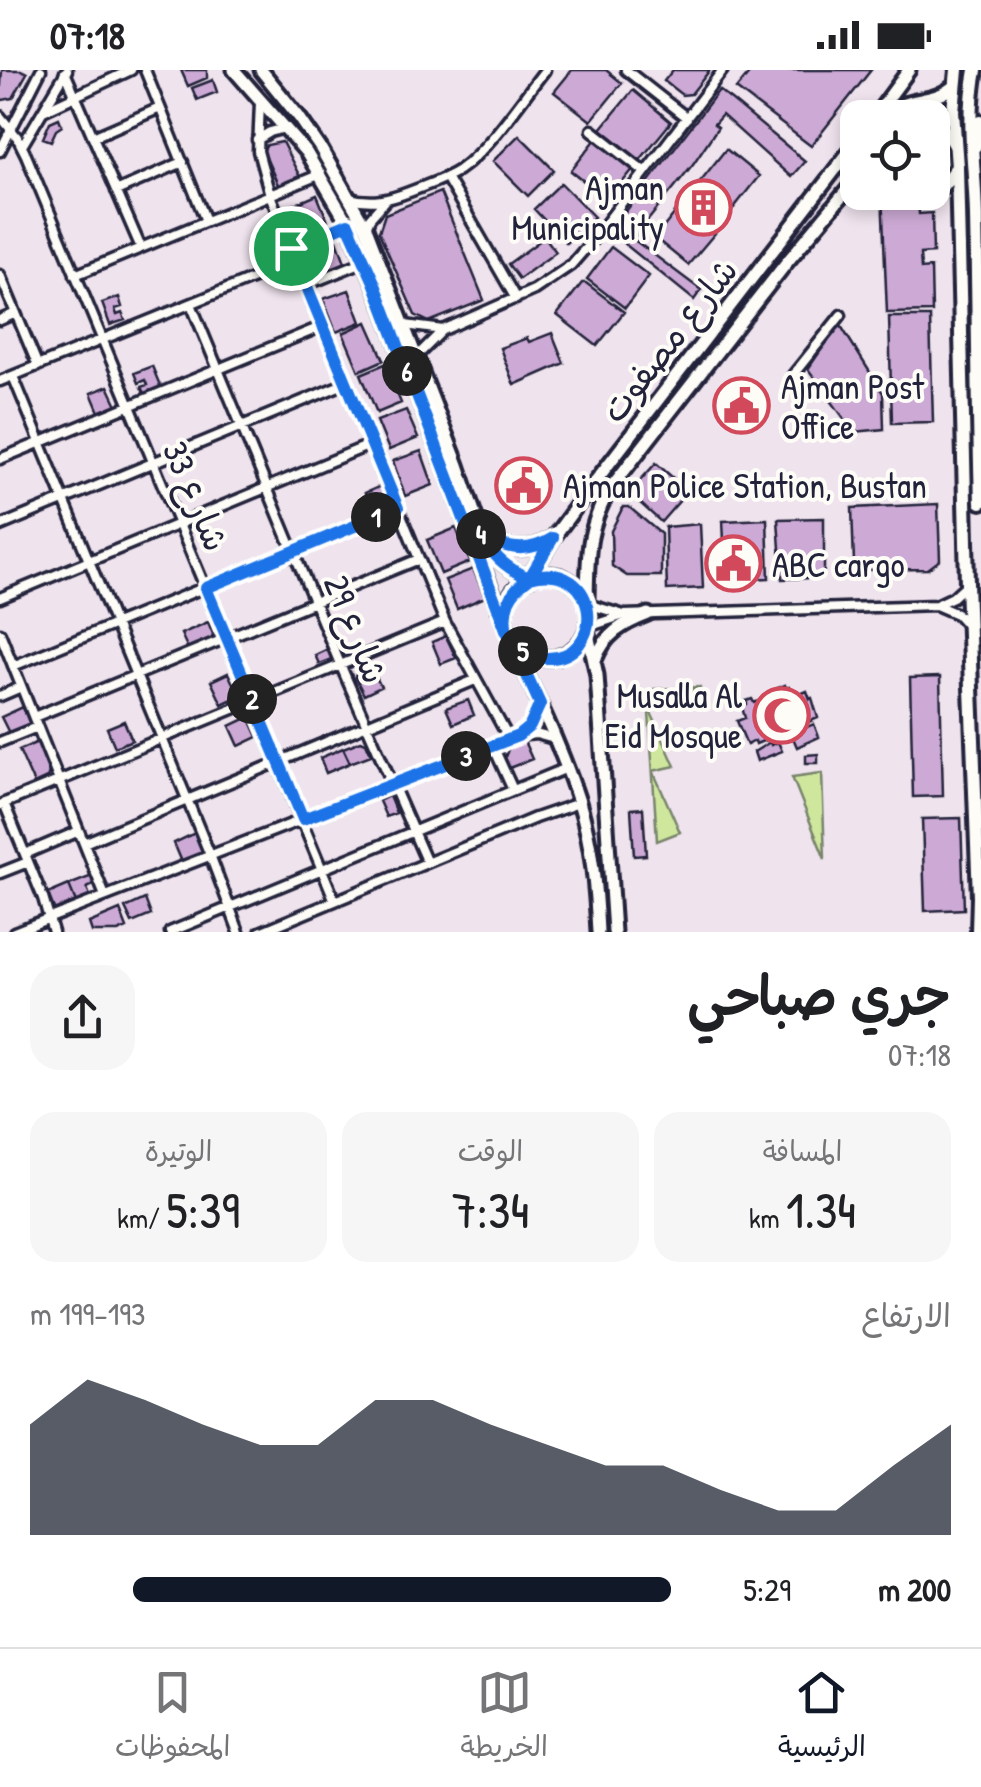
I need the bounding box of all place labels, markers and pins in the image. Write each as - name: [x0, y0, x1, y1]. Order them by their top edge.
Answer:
- place label: Ajman Municipality: [511, 164, 664, 251]
- building icon: Ajman Municipality: [673, 177, 733, 237]
- pin: [249, 206, 334, 291]
- pin: 6: [382, 346, 432, 396]
- place label: Ajman Post Office: [781, 363, 925, 450]
- public building icon: Ajman Post Office: [712, 376, 772, 436]
- public building icon: Ajman Police Station, Bustan: [494, 455, 554, 515]
- place label: Ajman Police Station, Bustan: [563, 462, 927, 509]
- pin: 1: [351, 492, 401, 542]
- pin: 4: [456, 509, 506, 559]
- public building icon: ABC cargo: [703, 534, 763, 594]
- place label: ABC cargo: [772, 541, 905, 588]
- pin: 5: [498, 626, 548, 676]
- place label: Musalla Al Eid Mosque: [604, 672, 743, 759]
- pin: 2: [227, 674, 277, 724]
- mosque icon: Musalla Al Eid Mosque: [751, 685, 811, 745]
- pin: 3: [441, 731, 491, 781]

